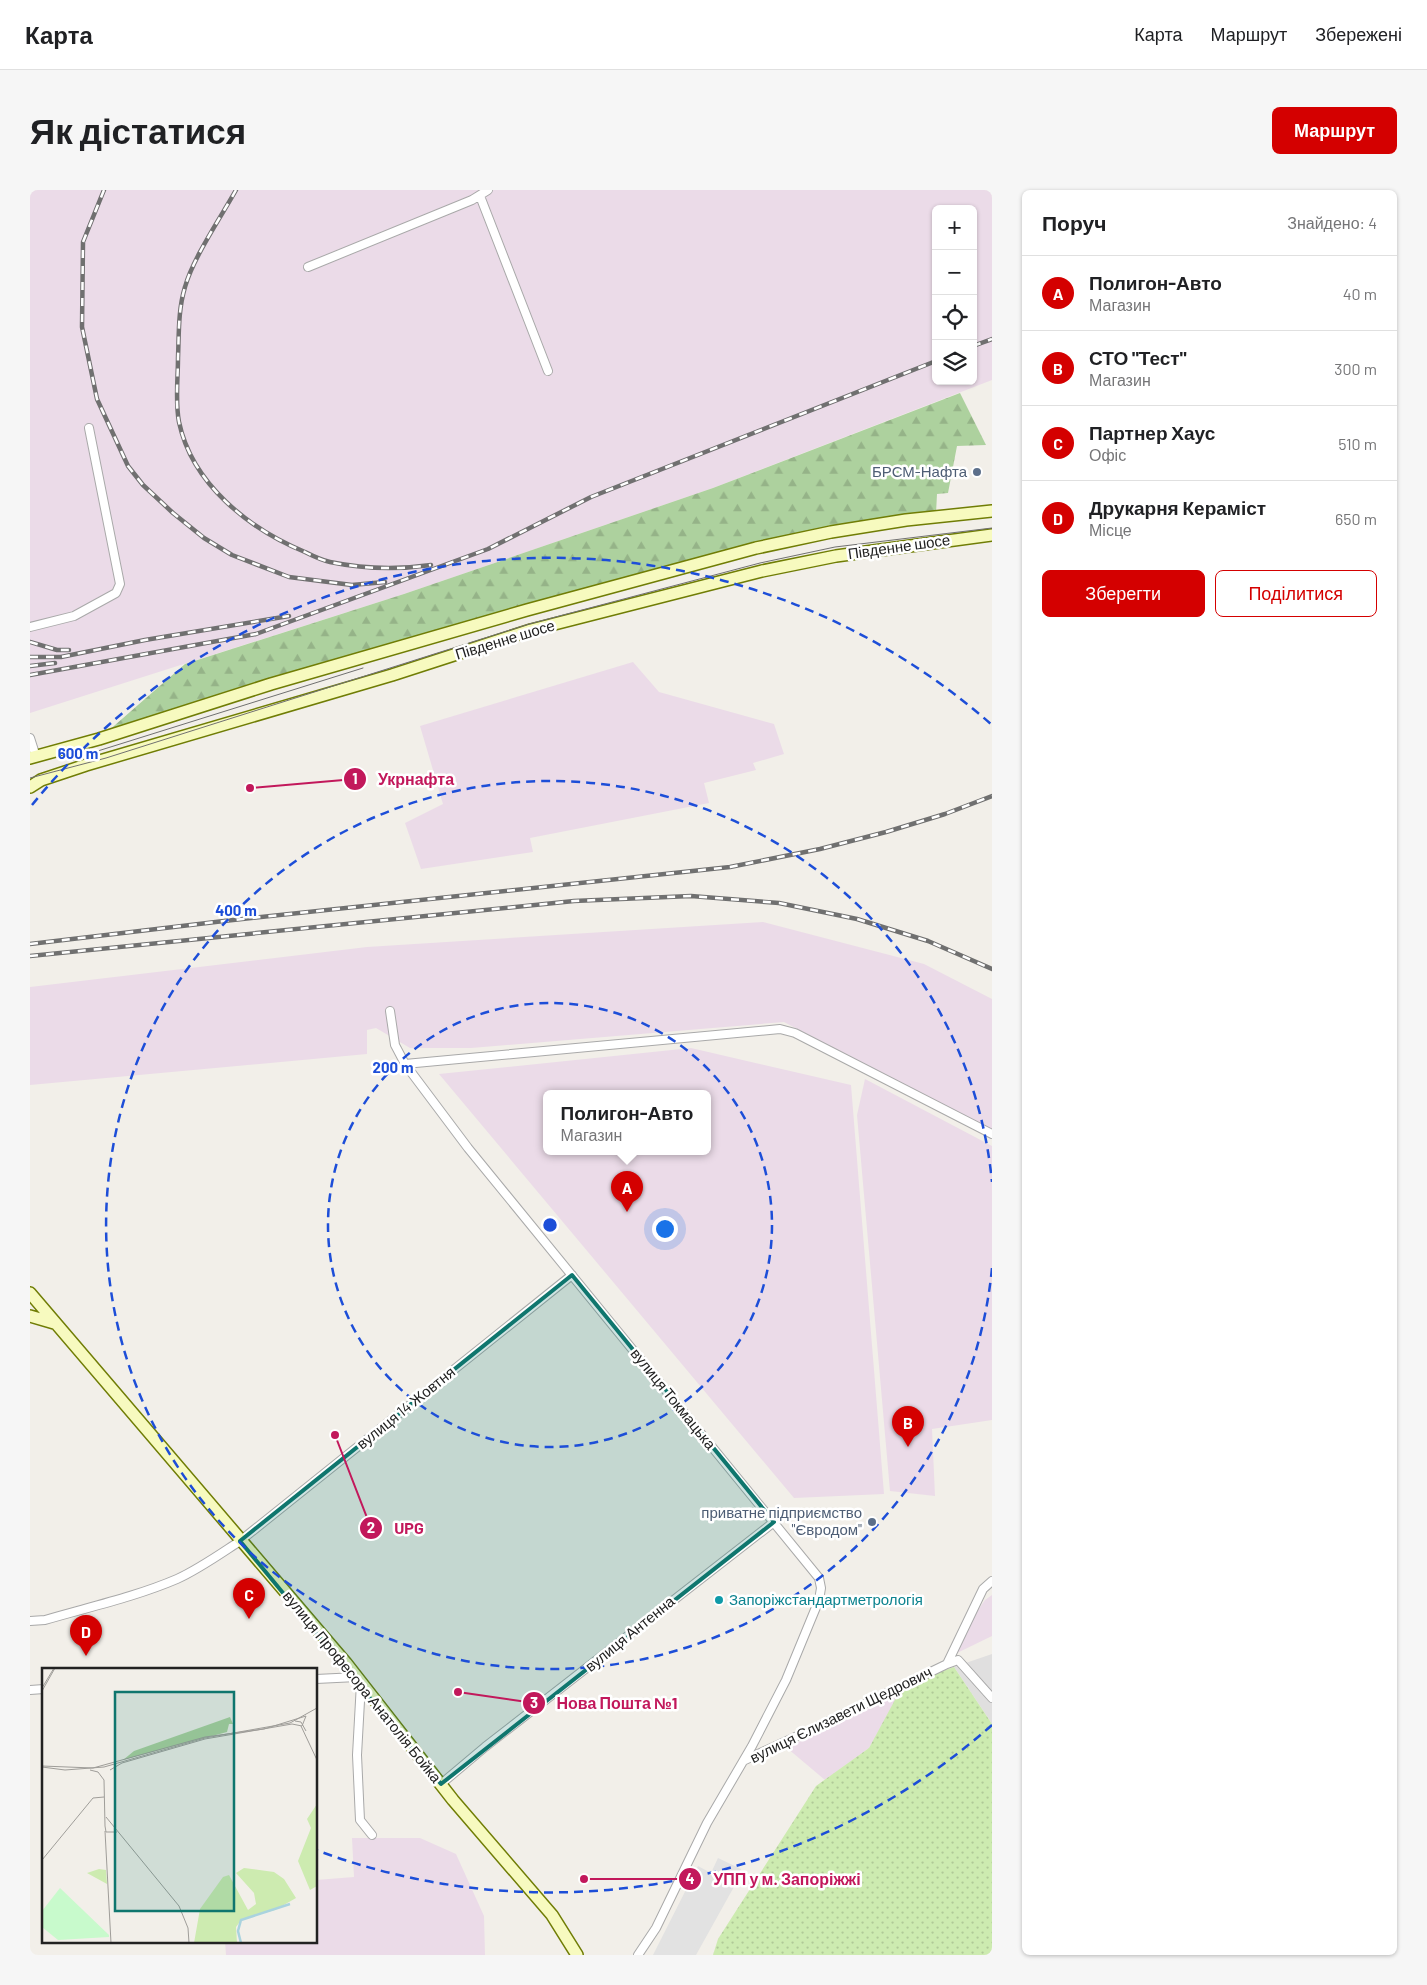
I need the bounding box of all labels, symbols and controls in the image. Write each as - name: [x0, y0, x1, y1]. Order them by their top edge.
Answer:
- text: Карта: [25, 20, 93, 49]
- text: Карта: [1134, 23, 1182, 45]
- text: Маршрут: [1210, 23, 1287, 45]
- text: Збережені: [1315, 23, 1402, 45]
- button: Маршрут: [1272, 107, 1397, 154]
- text: Як дістатися: [30, 109, 246, 151]
- map controls: [932, 205, 977, 385]
- button: +: [932, 205, 977, 250]
- text: Поруч: [1042, 210, 1106, 235]
- text: Знайдено: 4: [1287, 213, 1377, 232]
- button: −: [932, 250, 977, 295]
- text: Полигон-Авто: [1089, 271, 1222, 294]
- text: A: [1053, 284, 1063, 303]
- text: 40 m: [1343, 284, 1377, 303]
- button: locate: [932, 295, 977, 340]
- text: Магазин: [1089, 295, 1151, 314]
- button: layers: [932, 340, 977, 385]
- text: СТО "Тест": [1089, 346, 1186, 369]
- text: B: [1053, 359, 1063, 378]
- text: 300 m: [1334, 359, 1377, 378]
- text: Магазин: [1089, 370, 1151, 389]
- text: Партнер Хаус: [1089, 421, 1215, 444]
- text: C: [1053, 434, 1063, 453]
- text: 510 m: [1338, 434, 1377, 453]
- text: Офіс: [1089, 445, 1126, 464]
- place label: БРСМ-Нафта: [872, 462, 968, 480]
- marker: БРСМ-Нафта: [971, 466, 983, 478]
- text: Друкарня Кераміст: [1089, 496, 1266, 519]
- text: D: [1053, 509, 1063, 528]
- text: 650 m: [1335, 509, 1377, 528]
- text: Місце: [1089, 520, 1132, 539]
- street label: Південне шосе: [847, 530, 951, 562]
- button: Зберегти: [1042, 570, 1205, 617]
- button: Поділитися: [1215, 570, 1377, 617]
- street label: Південне шосе: [453, 615, 557, 663]
- text: 600 m: [58, 744, 98, 762]
- callout: Укрнафта: [342, 764, 464, 795]
- text: 1: [352, 769, 358, 787]
- text: Укрнафта: [378, 769, 454, 788]
- text: 400 m: [215, 901, 257, 919]
- text: 200 m: [372, 1058, 414, 1076]
- popup: [543, 1090, 711, 1155]
- text: Полигон-Авто: [561, 1101, 693, 1124]
- text: Магазин: [561, 1125, 622, 1144]
- pin: A: [611, 1171, 643, 1212]
- centre of rings: [541, 1216, 559, 1234]
- your location: [652, 1216, 678, 1242]
- street label: вулиця Токмацька: [627, 1344, 720, 1453]
- street label: вулиця 14 Жовтня: [353, 1362, 458, 1452]
- pin: B: [892, 1406, 924, 1447]
- place label: приватне підприємство "Євродом": [701, 1503, 862, 1538]
- callout: UPG: [359, 1512, 433, 1543]
- marker: приватне підприємство "Євродом": [866, 1516, 878, 1528]
- text: 2: [367, 1518, 375, 1536]
- text: UPG: [394, 1518, 424, 1537]
- pin: C: [233, 1578, 265, 1619]
- street label: вулиця Професора Анатолія Бойка: [280, 1587, 446, 1786]
- place label: Запоріжстандартметрологія: [729, 1590, 923, 1608]
- street label: вулиця Антенна: [581, 1591, 678, 1675]
- marker: Запоріжстандартметрологія: [713, 1594, 725, 1606]
- pin: D: [70, 1615, 102, 1656]
- street label: вулиця Єлизавети Щедрович: [747, 1662, 935, 1766]
- inset map: [42, 1668, 318, 1942]
- callout: Нова Пошта №1: [522, 1688, 688, 1719]
- text: 3: [530, 1693, 538, 1711]
- text: Нова Пошта №1: [556, 1693, 678, 1712]
- callout: УПП у м. Запоріжжі: [678, 1863, 870, 1894]
- text: 4: [685, 1869, 695, 1887]
- text: УПП у м. Запоріжжі: [713, 1869, 861, 1888]

